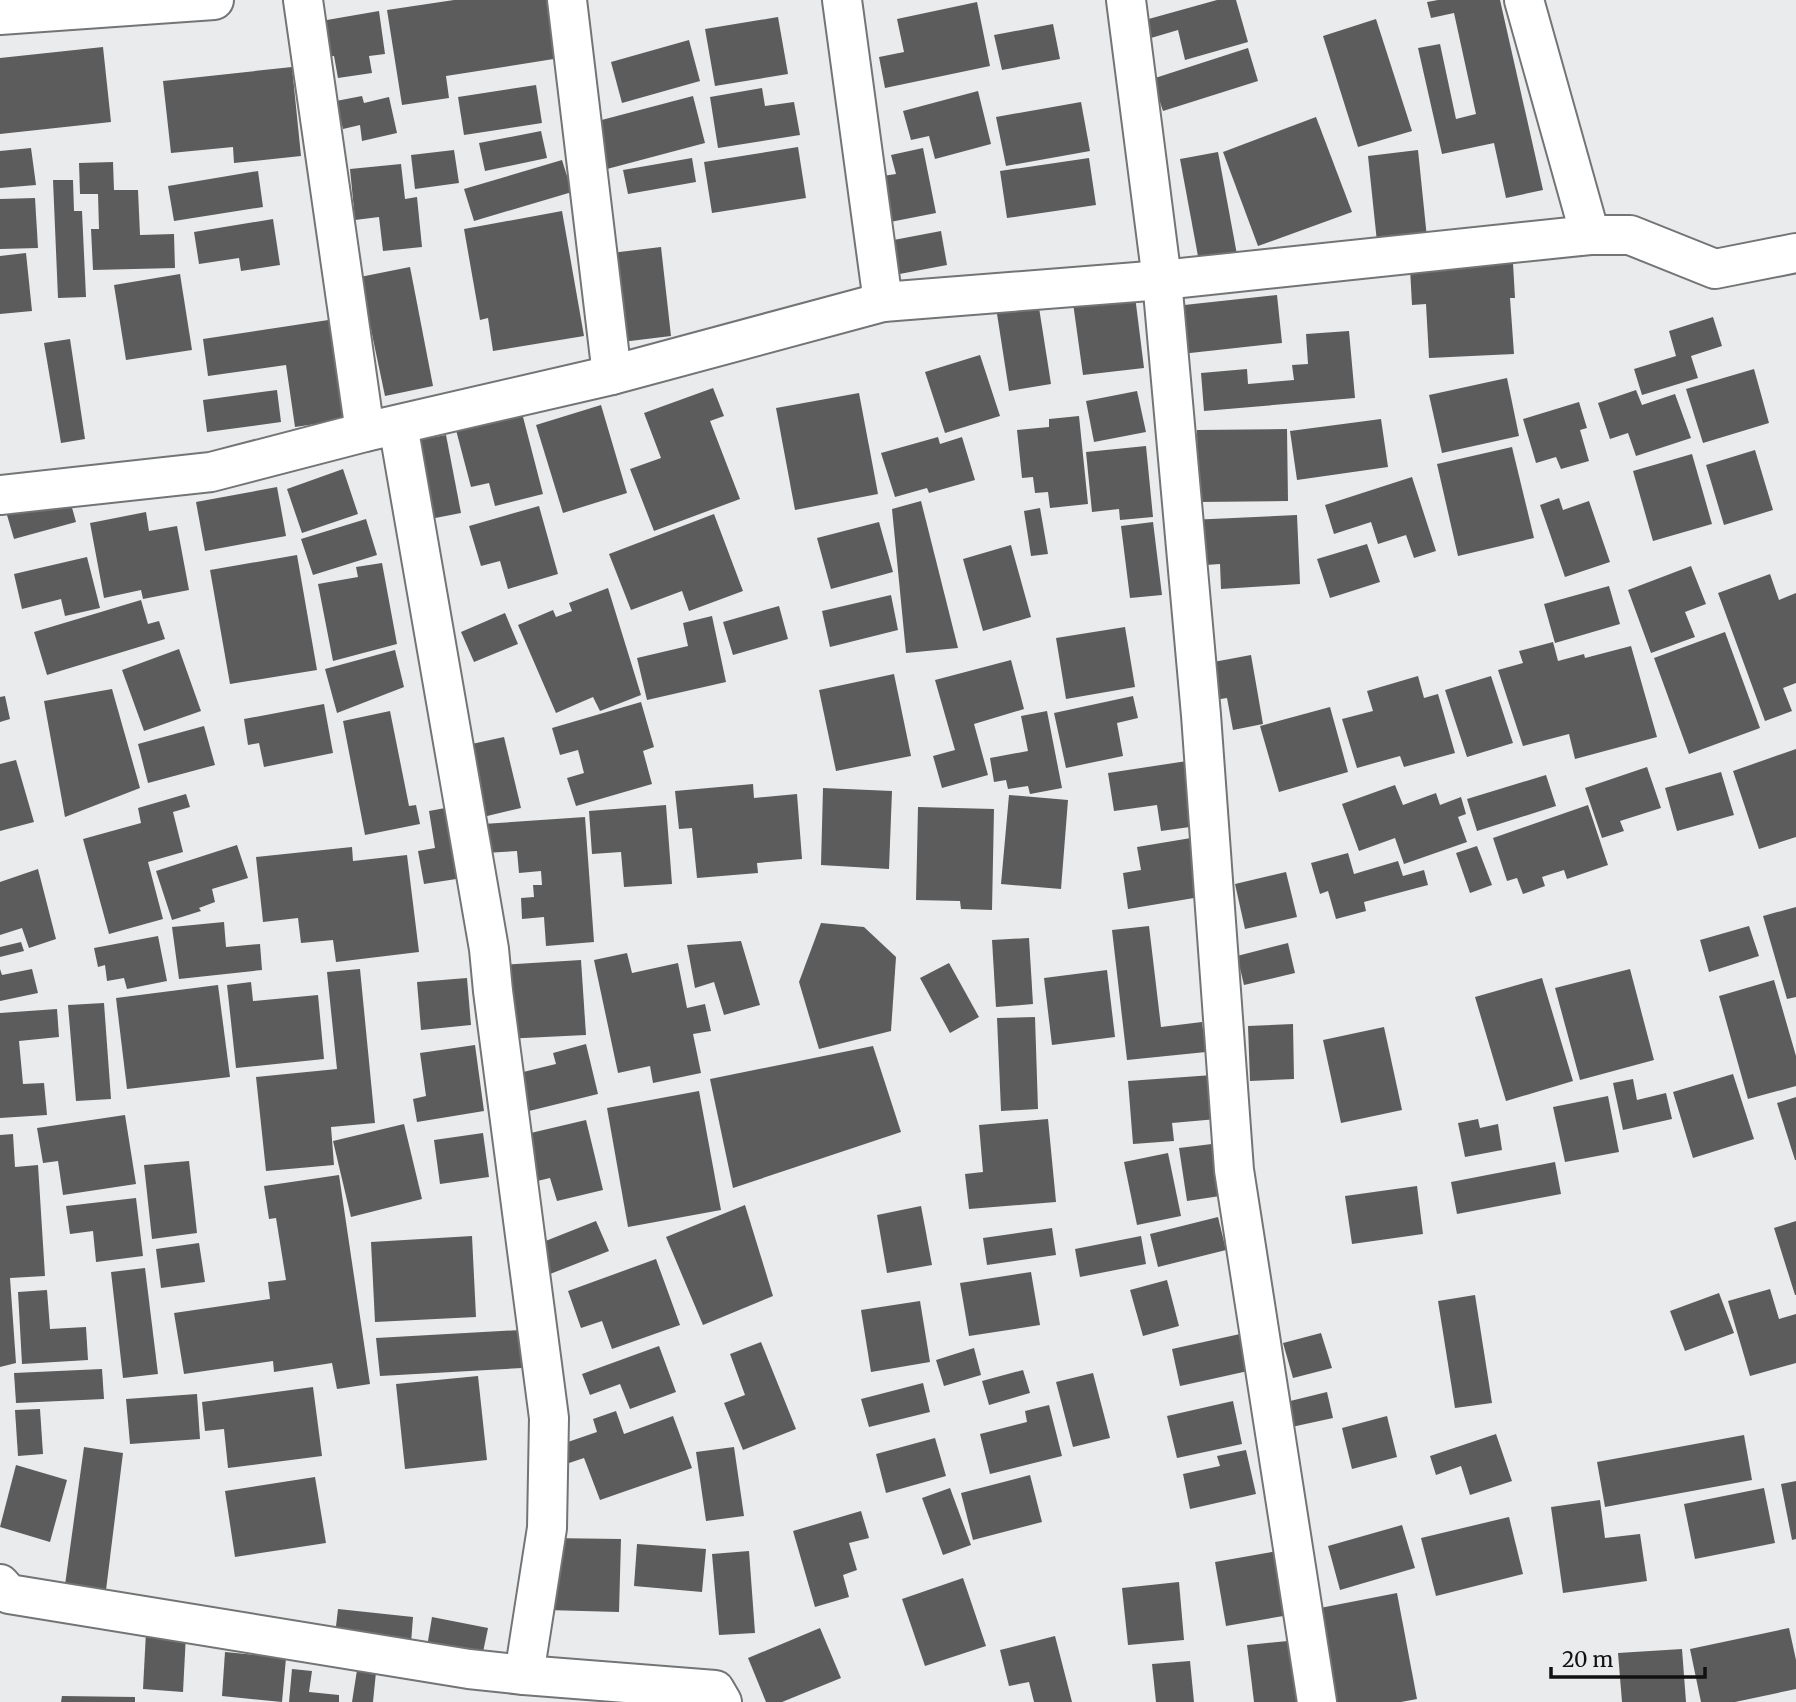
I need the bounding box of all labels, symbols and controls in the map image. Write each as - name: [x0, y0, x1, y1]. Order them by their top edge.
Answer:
- scale bar: [1551, 1636, 1705, 1680]
- text: 20 m: [1562, 1646, 1614, 1673]

